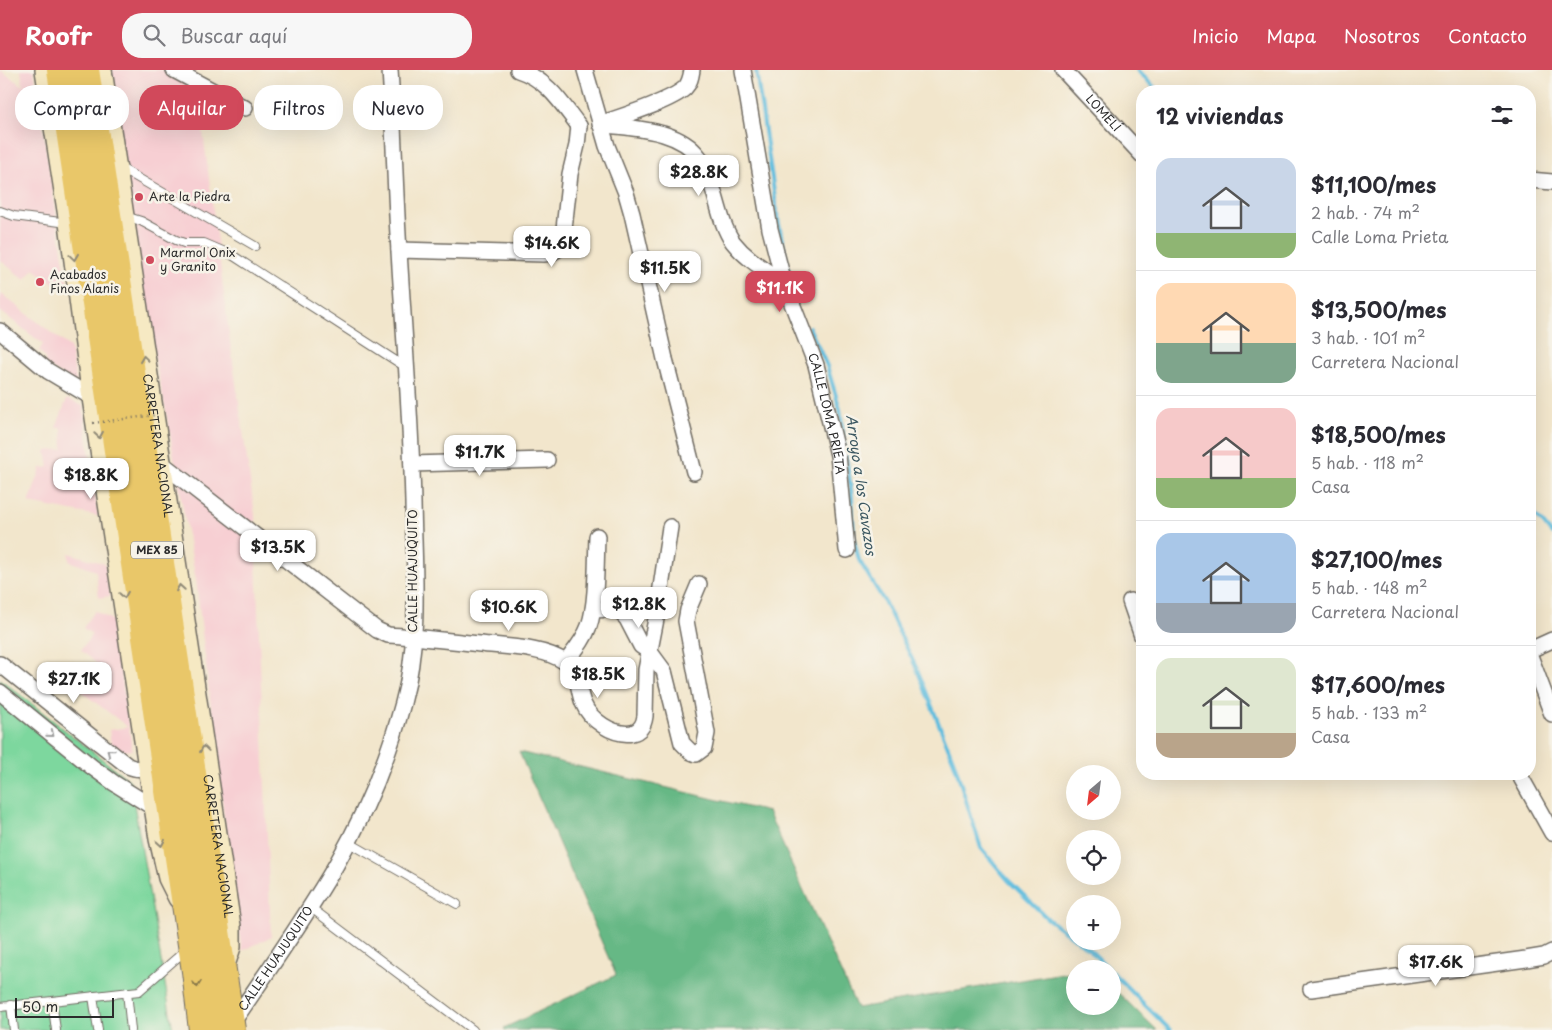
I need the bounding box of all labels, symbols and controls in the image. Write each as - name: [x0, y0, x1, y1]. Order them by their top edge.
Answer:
- search box: [122, 13, 472, 58]
- text: Roofr: [25, 17, 92, 53]
- icon: search: [140, 21, 168, 49]
- text: Buscar aquí: [180, 21, 287, 49]
- text: Inicio: [1192, 22, 1239, 49]
- text: Mapa: [1267, 22, 1316, 49]
- text: Nosotros: [1344, 22, 1420, 49]
- text: Contacto: [1448, 22, 1527, 49]
- chip: Comprar: [15, 85, 129, 130]
- chip: Alquilar: [139, 85, 244, 130]
- chip: Filtros: [254, 85, 343, 130]
- chip: Nuevo: [353, 85, 443, 130]
- street label: LOMELÍ: [1082, 90, 1126, 135]
- text: 12 viviendas: [1156, 99, 1284, 131]
- icon: filters: [1488, 101, 1516, 129]
- pin: $28.8K: [658, 154, 740, 197]
- text: $28.8K: [670, 159, 728, 183]
- text: $11,100/mes: [1311, 168, 1436, 200]
- icon: home: [1196, 178, 1256, 238]
- place label: Arte la Piedra: [149, 187, 231, 205]
- marker: Arte la Piedra: [133, 191, 145, 203]
- text: 2 hab. · 74 m²: [1311, 200, 1420, 224]
- text: Calle Loma Prieta: [1311, 224, 1448, 248]
- pin: $14.6K: [511, 226, 593, 268]
- text: $14.6K: [524, 230, 580, 254]
- place label: Marmol Onix y Granito: [160, 243, 235, 275]
- pin: $11.5K: [624, 250, 706, 293]
- one-way arrow: [68, 253, 79, 261]
- marker: Marmol Onix y Granito: [144, 254, 156, 266]
- text: $11.5K: [640, 255, 690, 279]
- place label: Acabados Finos Alanis: [50, 265, 119, 297]
- pin: $11.1K: [739, 270, 821, 313]
- text: $11.1K: [756, 275, 804, 299]
- marker: Acabados Finos Alanis: [34, 276, 46, 288]
- text: $13,500/mes: [1311, 293, 1446, 325]
- icon: home: [1196, 303, 1256, 363]
- text: 3 hab. · 101 m²: [1311, 325, 1425, 349]
- text: Carretera Nacional: [1311, 349, 1459, 373]
- street label: CALLE LOMA PRIETA: [804, 350, 850, 475]
- one-way arrow: [140, 354, 150, 363]
- street label: CARRETERA NACIONAL: [139, 372, 178, 519]
- water label: Arroyo a los Cavazos: [841, 413, 882, 558]
- text: $18,500/mes: [1311, 418, 1446, 450]
- icon: home: [1196, 428, 1256, 488]
- one-way arrow: [93, 431, 104, 439]
- pin: $11.7K: [439, 434, 521, 477]
- text: $11.7K: [455, 439, 505, 463]
- text: 5 hab. · 118 m²: [1311, 450, 1424, 474]
- pin: $18.8K: [50, 458, 132, 500]
- text: $18.8K: [64, 462, 118, 486]
- text: Casa: [1311, 474, 1350, 498]
- street label: CALLE HUAJUQUITO: [403, 509, 421, 633]
- pin: $13.5K: [237, 530, 319, 572]
- text: $13.5K: [251, 534, 305, 558]
- road number: MEX 85: [131, 542, 183, 558]
- text: $27,100/mes: [1311, 543, 1442, 575]
- icon: home: [1196, 553, 1256, 613]
- text: 5 hab. · 148 m²: [1311, 575, 1428, 599]
- one-way arrow: [175, 584, 185, 593]
- pin: $12.8K: [598, 586, 680, 629]
- pin: $10.6K: [468, 590, 550, 632]
- one-way arrow: [119, 591, 129, 600]
- text: $12.8K: [612, 591, 666, 615]
- text: $10.6K: [481, 594, 537, 618]
- text: Carretera Nacional: [1311, 599, 1459, 623]
- pin: $18.5K: [557, 656, 639, 699]
- text: $18.5K: [571, 661, 625, 685]
- pin: $27.1K: [33, 662, 115, 704]
- text: $27.1K: [48, 666, 100, 690]
- text: $17,600/mes: [1311, 668, 1445, 700]
- icon: home: [1196, 678, 1256, 738]
- text: 5 hab. · 133 m²: [1311, 700, 1427, 724]
- text: Casa: [1311, 724, 1350, 748]
- one-way arrow: [46, 728, 55, 737]
- one-way arrow: [199, 745, 209, 753]
- one-way arrow: [107, 749, 116, 757]
- north arrow: [1066, 765, 1121, 820]
- map controls: [1066, 765, 1121, 1015]
- street label: CARRETERA NACIONAL: [199, 773, 239, 920]
- button: locate: [1066, 830, 1121, 885]
- one-way arrow: [156, 838, 166, 847]
- button: +: [1066, 895, 1121, 950]
- street label: CALLE HUAJUQUITO: [233, 902, 317, 1014]
- pin: $17.6K: [1395, 944, 1477, 987]
- text: $17.6K: [1409, 949, 1463, 973]
- button: −: [1066, 960, 1121, 1015]
- one-way arrow: [191, 980, 202, 988]
- scale bar: [15, 995, 114, 1018]
- text: 50 m: [22, 996, 58, 1017]

